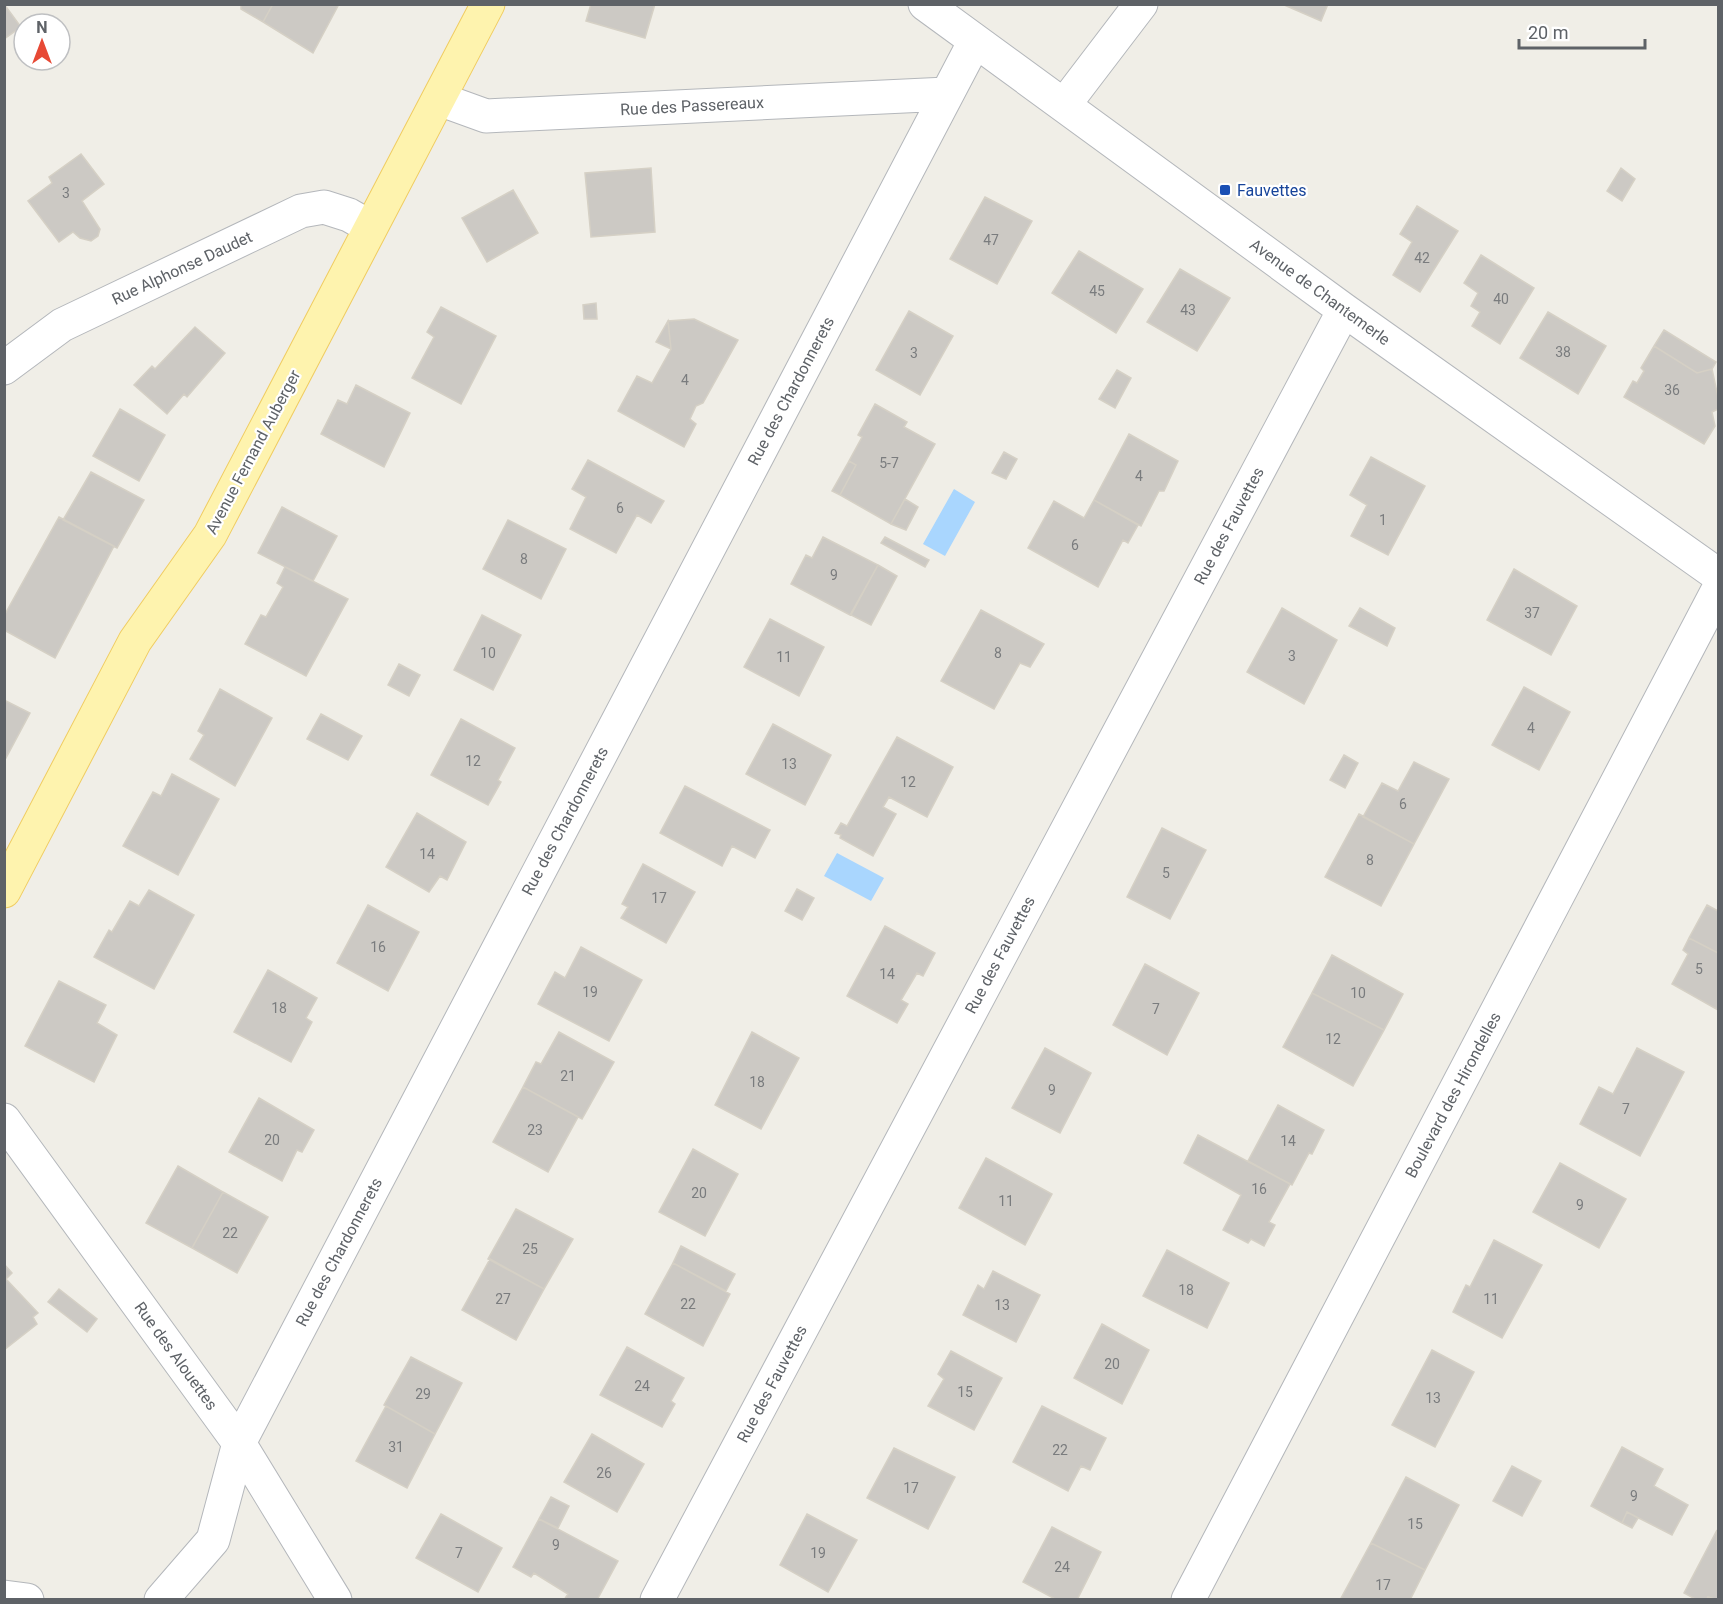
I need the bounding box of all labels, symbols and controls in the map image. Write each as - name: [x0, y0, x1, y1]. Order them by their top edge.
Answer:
- north arrow: [12, 12, 72, 72]
- scale bar: [1519, 12, 1645, 50]
- text: N: [36, 18, 48, 37]
- text: 20 m: [1528, 22, 1568, 43]
- street label: Rue des Passereaux: [620, 93, 764, 119]
- place label: Fauvettes: [1237, 181, 1306, 200]
- marker: Fauvettes: [1218, 183, 1232, 197]
- house number: 3: [62, 185, 70, 201]
- street label: Rue Alphonse Daudet: [109, 227, 255, 309]
- house number: 47: [983, 232, 999, 248]
- street label: Avenue de Chantemerle: [1246, 235, 1394, 349]
- house number: 42: [1414, 250, 1430, 266]
- house number: 45: [1089, 283, 1105, 299]
- house number: 40: [1493, 291, 1509, 307]
- house number: 43: [1180, 302, 1196, 318]
- street label: Rue des Chardonnerets: [744, 313, 838, 469]
- house number: 38: [1555, 344, 1571, 360]
- house number: 3: [910, 345, 918, 361]
- street label: Avenue Fernand Auberger: [202, 366, 305, 537]
- house number: 4: [681, 372, 689, 388]
- house number: 36: [1664, 382, 1680, 398]
- house number: 5-7: [879, 455, 899, 471]
- street label: Rue des Fauvettes: [1190, 464, 1268, 588]
- house number: 4: [1135, 468, 1143, 484]
- house number: 6: [616, 500, 624, 516]
- house number: 1: [1379, 512, 1387, 528]
- house number: 6: [1071, 537, 1079, 553]
- house number: 8: [520, 551, 528, 567]
- house number: 9: [830, 567, 838, 583]
- house number: 37: [1524, 605, 1540, 621]
- house number: 10: [480, 645, 496, 661]
- house number: 8: [994, 645, 1002, 661]
- house number: 3: [1288, 648, 1296, 664]
- house number: 11: [776, 649, 792, 665]
- house number: 4: [1527, 720, 1535, 736]
- street label: Rue des Chardonnerets: [518, 743, 612, 899]
- house number: 12: [465, 753, 481, 769]
- house number: 13: [781, 756, 797, 772]
- house number: 12: [900, 774, 916, 790]
- house number: 6: [1399, 796, 1407, 812]
- house number: 14: [419, 846, 435, 862]
- house number: 8: [1366, 852, 1374, 868]
- house number: 5: [1162, 865, 1170, 881]
- house number: 17: [651, 890, 667, 906]
- street label: Rue des Fauvettes: [961, 893, 1039, 1017]
- house number: 16: [370, 939, 386, 955]
- house number: 5: [1695, 961, 1703, 977]
- house number: 14: [879, 966, 895, 982]
- house number: 19: [582, 984, 598, 1000]
- house number: 10: [1350, 985, 1366, 1001]
- house number: 18: [271, 1000, 287, 1016]
- house number: 7: [1152, 1001, 1160, 1017]
- street label: Boulevard des Hirondelles: [1401, 1009, 1505, 1181]
- house number: 12: [1325, 1031, 1341, 1047]
- house number: 21: [560, 1068, 576, 1084]
- house number: 18: [749, 1074, 765, 1090]
- house number: 9: [1048, 1082, 1056, 1098]
- house number: 7: [1622, 1101, 1630, 1117]
- house number: 23: [527, 1122, 543, 1138]
- house number: 20: [264, 1132, 280, 1148]
- house number: 14: [1280, 1133, 1296, 1149]
- street label: Rue des Chardonnerets: [292, 1174, 386, 1330]
- house number: 16: [1251, 1181, 1267, 1197]
- house number: 20: [691, 1185, 707, 1201]
- house number: 11: [998, 1193, 1014, 1209]
- house number: 9: [1576, 1197, 1584, 1213]
- house number: 22: [222, 1225, 238, 1241]
- house number: 25: [522, 1241, 538, 1257]
- house number: 18: [1178, 1282, 1194, 1298]
- house number: 27: [495, 1291, 511, 1307]
- house number: 11: [1483, 1291, 1499, 1307]
- house number: 22: [680, 1296, 696, 1312]
- house number: 13: [994, 1297, 1010, 1313]
- street label: Rue des Alouettes: [130, 1298, 222, 1414]
- street label: Rue des Fauvettes: [733, 1322, 811, 1446]
- house number: 20: [1104, 1356, 1120, 1372]
- house number: 24: [634, 1378, 650, 1394]
- house number: 15: [957, 1384, 973, 1400]
- house number: 29: [415, 1386, 431, 1402]
- house number: 13: [1425, 1390, 1441, 1406]
- house number: 31: [388, 1439, 404, 1455]
- house number: 22: [1052, 1442, 1068, 1458]
- house number: 26: [596, 1465, 612, 1481]
- house number: 17: [903, 1480, 919, 1496]
- house number: 9: [1630, 1488, 1638, 1504]
- house number: 15: [1407, 1516, 1423, 1532]
- house number: 9: [552, 1537, 560, 1553]
- house number: 7: [455, 1545, 463, 1561]
- house number: 19: [810, 1545, 826, 1561]
- house number: 24: [1054, 1559, 1070, 1575]
- house number: 17: [1375, 1577, 1391, 1593]

